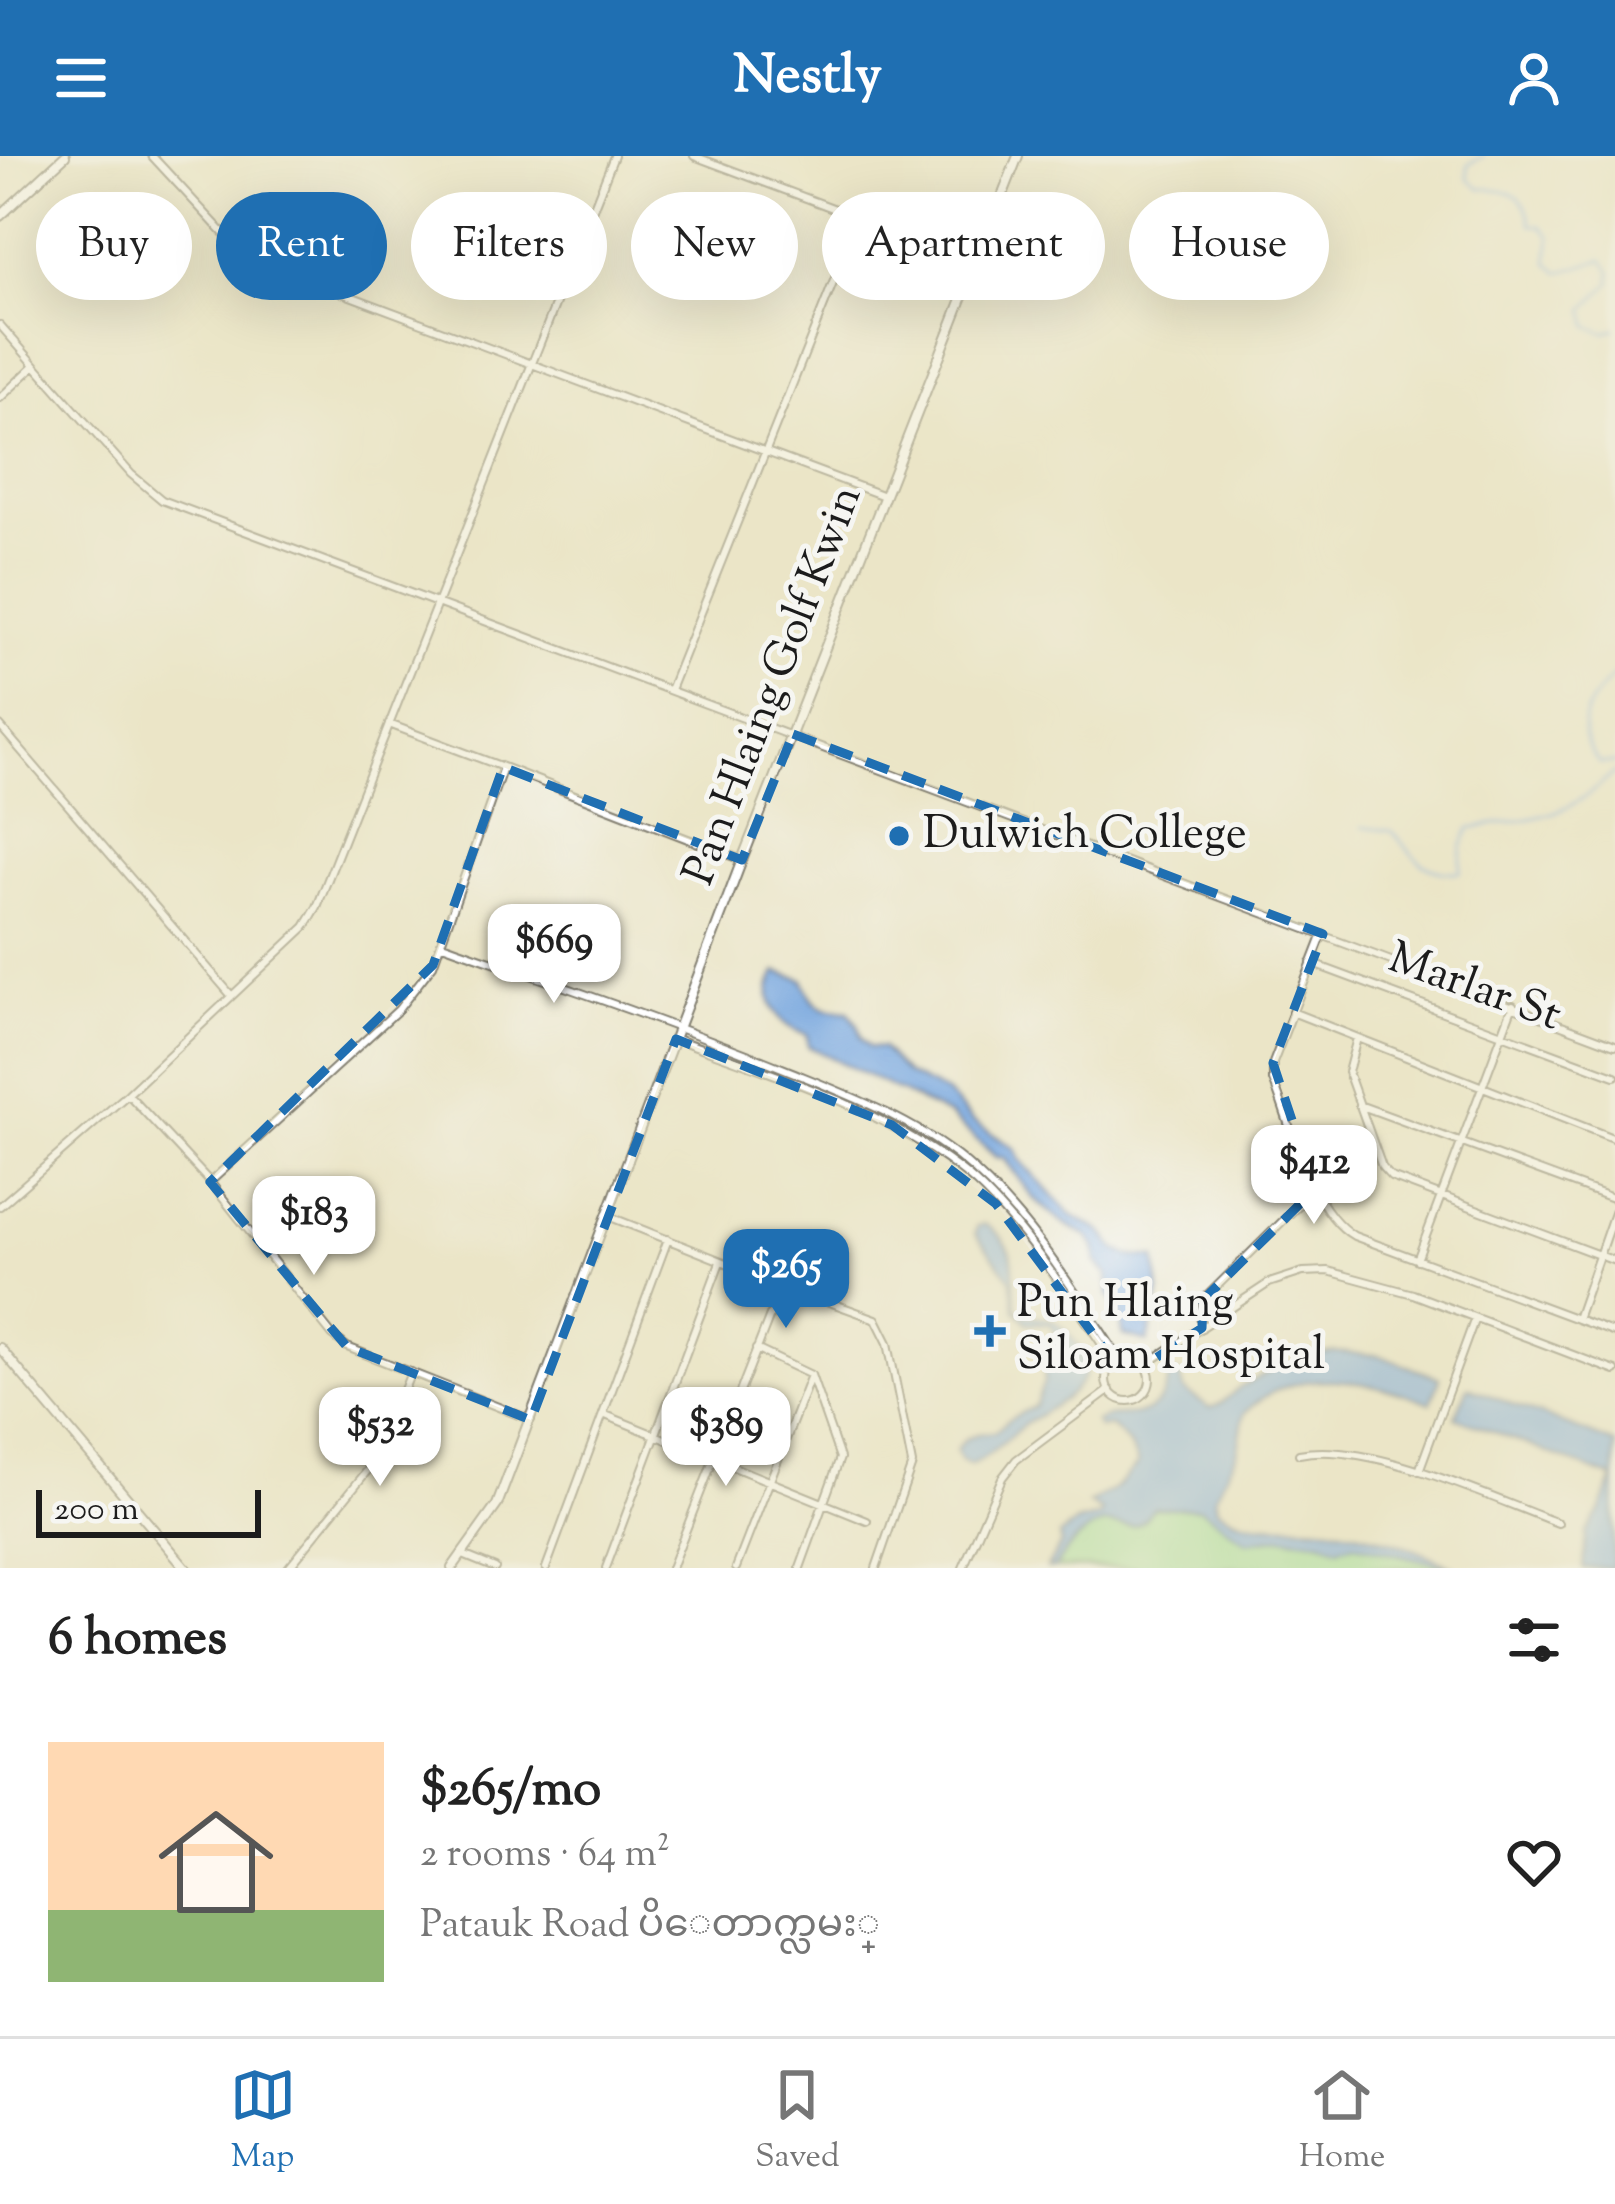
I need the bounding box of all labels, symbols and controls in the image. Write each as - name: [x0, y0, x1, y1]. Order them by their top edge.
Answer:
- text: Nestly: [733, 39, 882, 117]
- icon: menu: [48, 45, 114, 111]
- icon: person: [1501, 45, 1567, 111]
- chip: Buy: [36, 192, 192, 300]
- chip: Rent: [216, 192, 387, 300]
- chip: Filters: [411, 192, 607, 300]
- chip: New: [631, 192, 798, 300]
- chip: Apartment: [822, 192, 1105, 300]
- chip: House: [1129, 192, 1329, 300]
- street label: Pan Hlaing Golf Kwin: [669, 477, 881, 895]
- place label: Dulwich College: [923, 804, 1247, 869]
- marker: Dulwich College: [886, 823, 912, 849]
- pin: $669: [483, 904, 625, 1006]
- text: $669: [515, 915, 593, 971]
- street label: Marlar St: [1379, 928, 1569, 1050]
- pin: $412: [1243, 1125, 1385, 1227]
- text: $412: [1278, 1136, 1350, 1192]
- pin: $183: [243, 1176, 385, 1278]
- text: $183: [279, 1187, 349, 1243]
- pin: $265: [715, 1229, 857, 1331]
- text: $265: [750, 1240, 822, 1296]
- place label: Pun Hlaing Siloam Hospital: [1017, 1273, 1325, 1390]
- marker: Pun Hlaing Siloam Hospital: [974, 1315, 1006, 1347]
- pin: $532: [309, 1387, 451, 1489]
- pin: $389: [655, 1387, 797, 1489]
- text: $532: [346, 1398, 414, 1454]
- text: $389: [689, 1398, 764, 1454]
- scale bar: [36, 1484, 261, 1537]
- text: 200 m: [54, 1487, 139, 1535]
- text: 6 homes: [48, 1604, 227, 1677]
- icon: filters: [1501, 1607, 1567, 1673]
- text: $265/mo: [420, 1755, 601, 1828]
- icon: home: [144, 1790, 288, 1934]
- text: 2 rooms · 64 m²: [420, 1828, 670, 1884]
- icon: heart: [1501, 1829, 1567, 1895]
- text: Patauk Road ပိေတာက္လမး္: [420, 1899, 880, 1955]
- tab: Map: [230, 2062, 296, 2182]
- tab: Saved: [755, 2062, 840, 2182]
- tab: Home: [1299, 2062, 1385, 2182]

